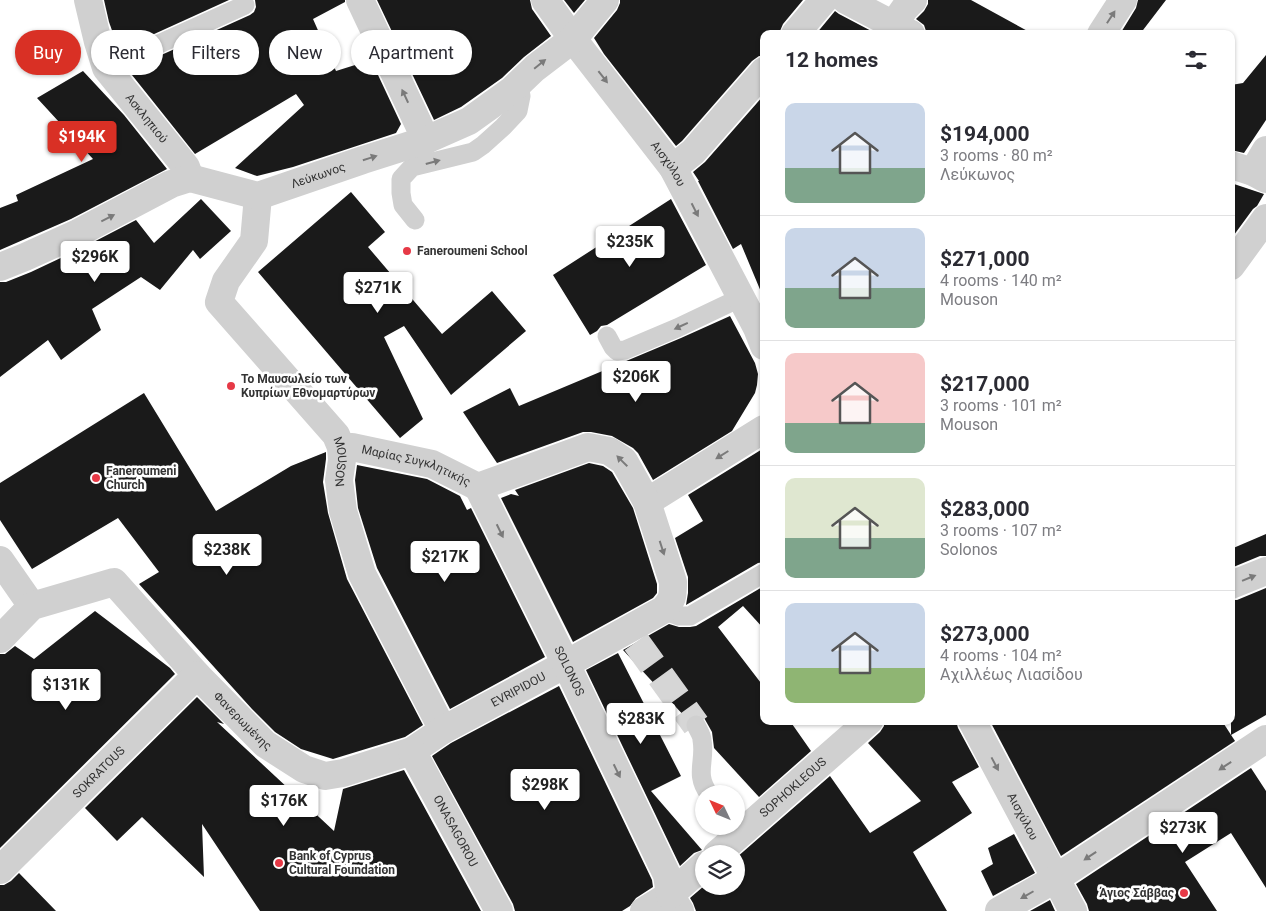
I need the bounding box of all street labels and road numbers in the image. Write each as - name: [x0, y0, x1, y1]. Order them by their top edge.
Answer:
- street label: Ασκληπιού: [123, 91, 171, 146]
- street label: Αισχύλου: [648, 138, 688, 189]
- street label: Λεύκωνος: [289, 160, 347, 191]
- street label: MOUSON: [330, 435, 349, 488]
- street label: Μαρίας Συγκλητικής: [360, 442, 473, 489]
- street label: SOLONOS: [551, 644, 587, 698]
- street label: EVRIPIDOU: [489, 669, 548, 710]
- street label: Φανερωμένης: [211, 689, 274, 753]
- street label: SOKRATOUS: [70, 743, 128, 801]
- street label: SOPHOKLEOUS: [757, 755, 829, 820]
- street label: Αισχύλου: [1004, 790, 1041, 842]
- street label: ONASAGOROU: [430, 793, 481, 869]

